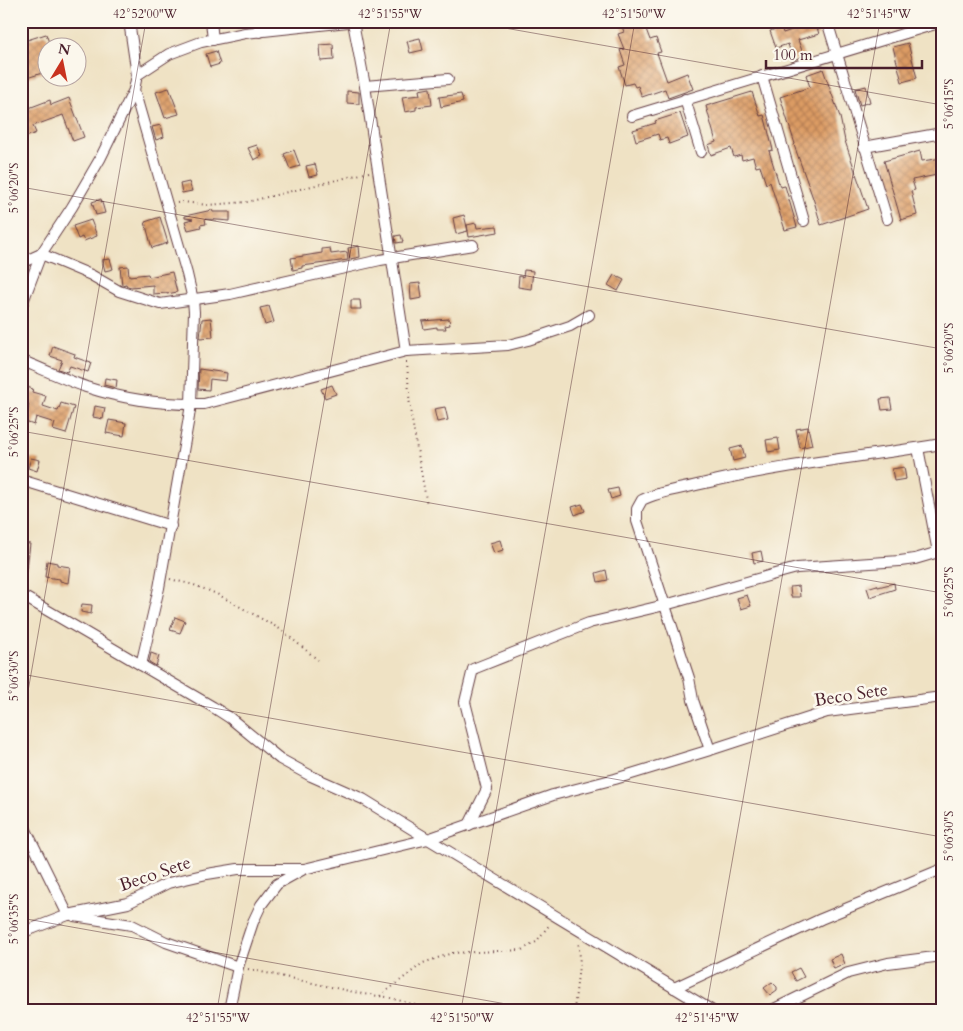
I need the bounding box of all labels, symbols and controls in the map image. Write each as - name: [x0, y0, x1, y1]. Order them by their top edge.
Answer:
- text: 42°52'00"W: [113, 6, 178, 22]
- text: 42°51'55"W: [358, 6, 423, 22]
- text: 42°51'50"W: [602, 6, 667, 22]
- text: 42°51'45"W: [847, 6, 912, 22]
- north arrow: [38, 38, 88, 88]
- scale bar: [766, 38, 922, 70]
- text: N: [57, 39, 72, 60]
- text: 100 m: [773, 45, 813, 65]
- text: 5°06'15"S: [941, 79, 957, 129]
- text: 5°06'20"S: [6, 163, 22, 213]
- text: 5°06'20"S: [941, 323, 957, 373]
- text: 5°06'25"S: [6, 407, 22, 457]
- text: 5°06'25"S: [941, 567, 957, 617]
- text: 5°06'30"S: [6, 651, 22, 701]
- street label: Beco Sete: [812, 677, 890, 713]
- text: 5°06'30"S: [941, 811, 957, 861]
- street label: Beco Sete: [116, 850, 194, 898]
- text: 5°06'35"S: [6, 894, 22, 944]
- text: 42°51'55"W: [186, 1010, 251, 1026]
- text: 42°51'50"W: [430, 1010, 495, 1026]
- text: 42°51'45"W: [675, 1010, 740, 1026]

